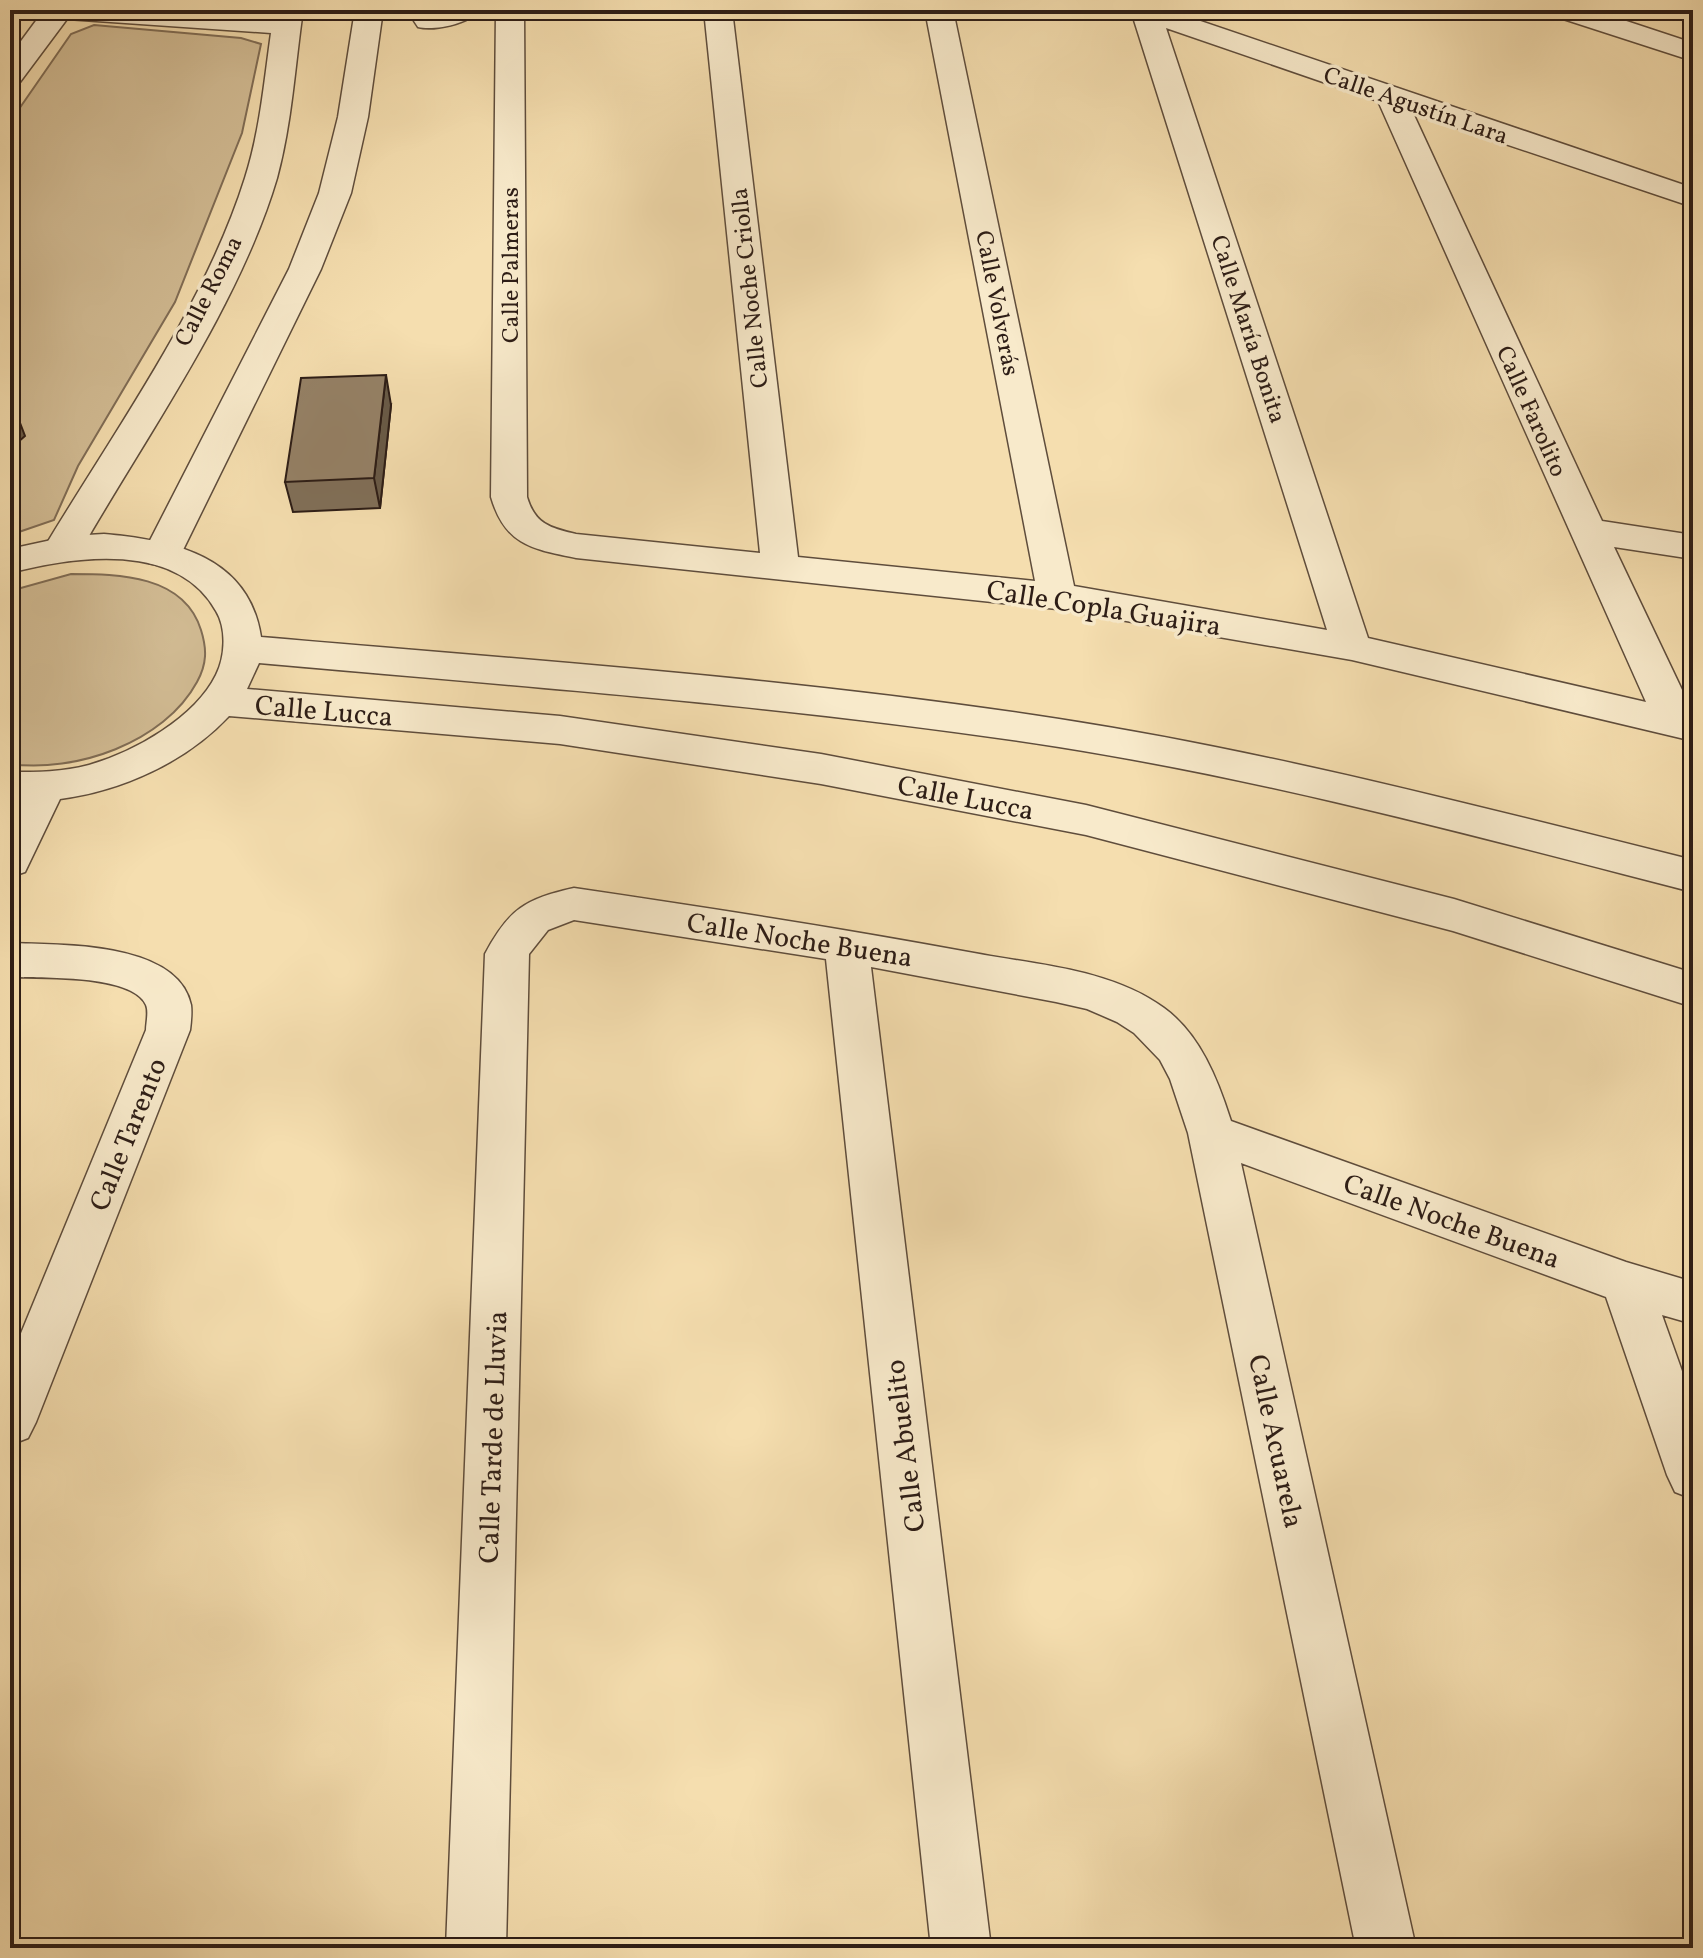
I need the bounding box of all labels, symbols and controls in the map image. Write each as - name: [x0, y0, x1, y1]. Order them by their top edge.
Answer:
- street label: Calle Agustín Lara: [1318, 59, 1512, 154]
- street label: Calle Noche Criolla: [724, 186, 778, 390]
- street label: Calle Palmeras: [495, 187, 529, 343]
- street label: Calle Volverás: [965, 228, 1027, 379]
- street label: Calle Roma: [167, 231, 252, 353]
- street label: Calle María Bonita: [1201, 231, 1294, 428]
- street label: Calle Farolito: [1486, 341, 1574, 483]
- street label: Calle Copla Guajira: [984, 572, 1224, 647]
- street label: Calle Lucca: [253, 687, 394, 738]
- street label: Calle Lucca: [894, 767, 1037, 832]
- street label: Calle Noche Buena: [684, 904, 915, 979]
- street label: Calle Tarento: [81, 1053, 178, 1217]
- street label: Calle Noche Buena: [1337, 1165, 1565, 1280]
- street label: Calle Tarde de Lluvia: [471, 1310, 518, 1564]
- street label: Calle Acuarela: [1237, 1351, 1312, 1532]
- street label: Calle Abuelito: [877, 1357, 936, 1534]

